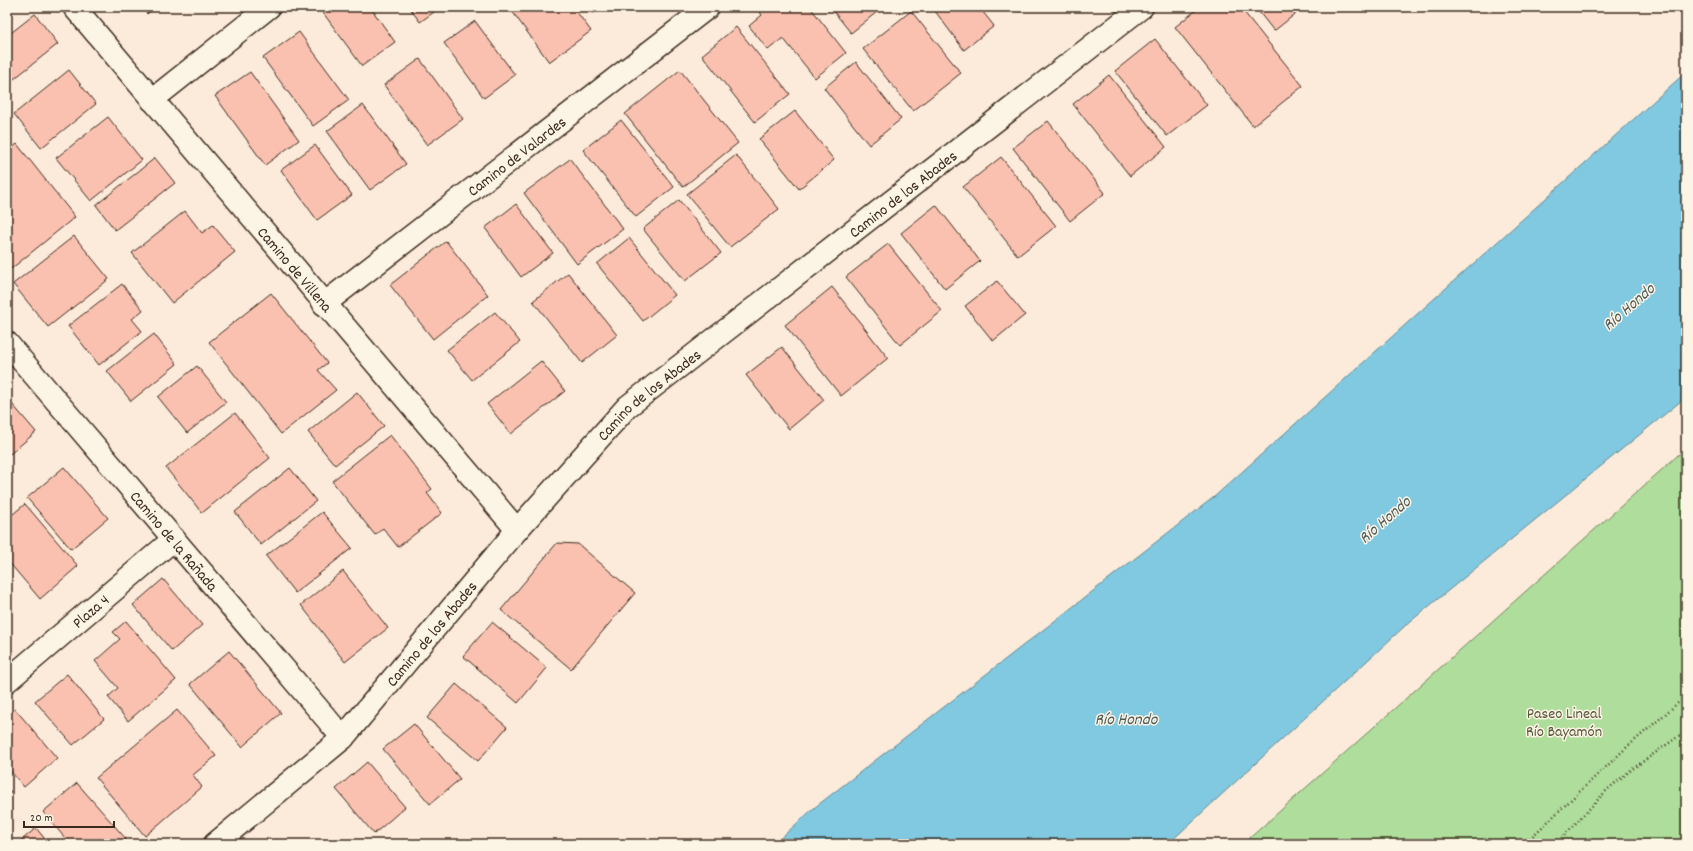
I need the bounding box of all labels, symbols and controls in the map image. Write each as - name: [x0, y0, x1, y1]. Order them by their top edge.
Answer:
- street label: Camino de Valardes: [463, 111, 572, 203]
- street label: Camino de los Abades: [845, 146, 963, 245]
- street label: Camino de Villena: [251, 222, 337, 319]
- water label: Río Hondo: [1598, 278, 1663, 338]
- street label: Camino de los Abades: [593, 344, 707, 447]
- street label: Camino de la Rañada: [123, 486, 223, 598]
- water label: Río Hondo: [1354, 491, 1419, 551]
- street label: Camino de los Abades: [382, 577, 484, 693]
- street label: Plaza 4: [68, 590, 115, 635]
- park label: Paseo Lineal Río Bayamón: [1526, 703, 1602, 744]
- water label: Río Hondo: [1095, 709, 1159, 733]
- scale bar: [24, 803, 114, 829]
- text: 20 m: [30, 810, 53, 827]

